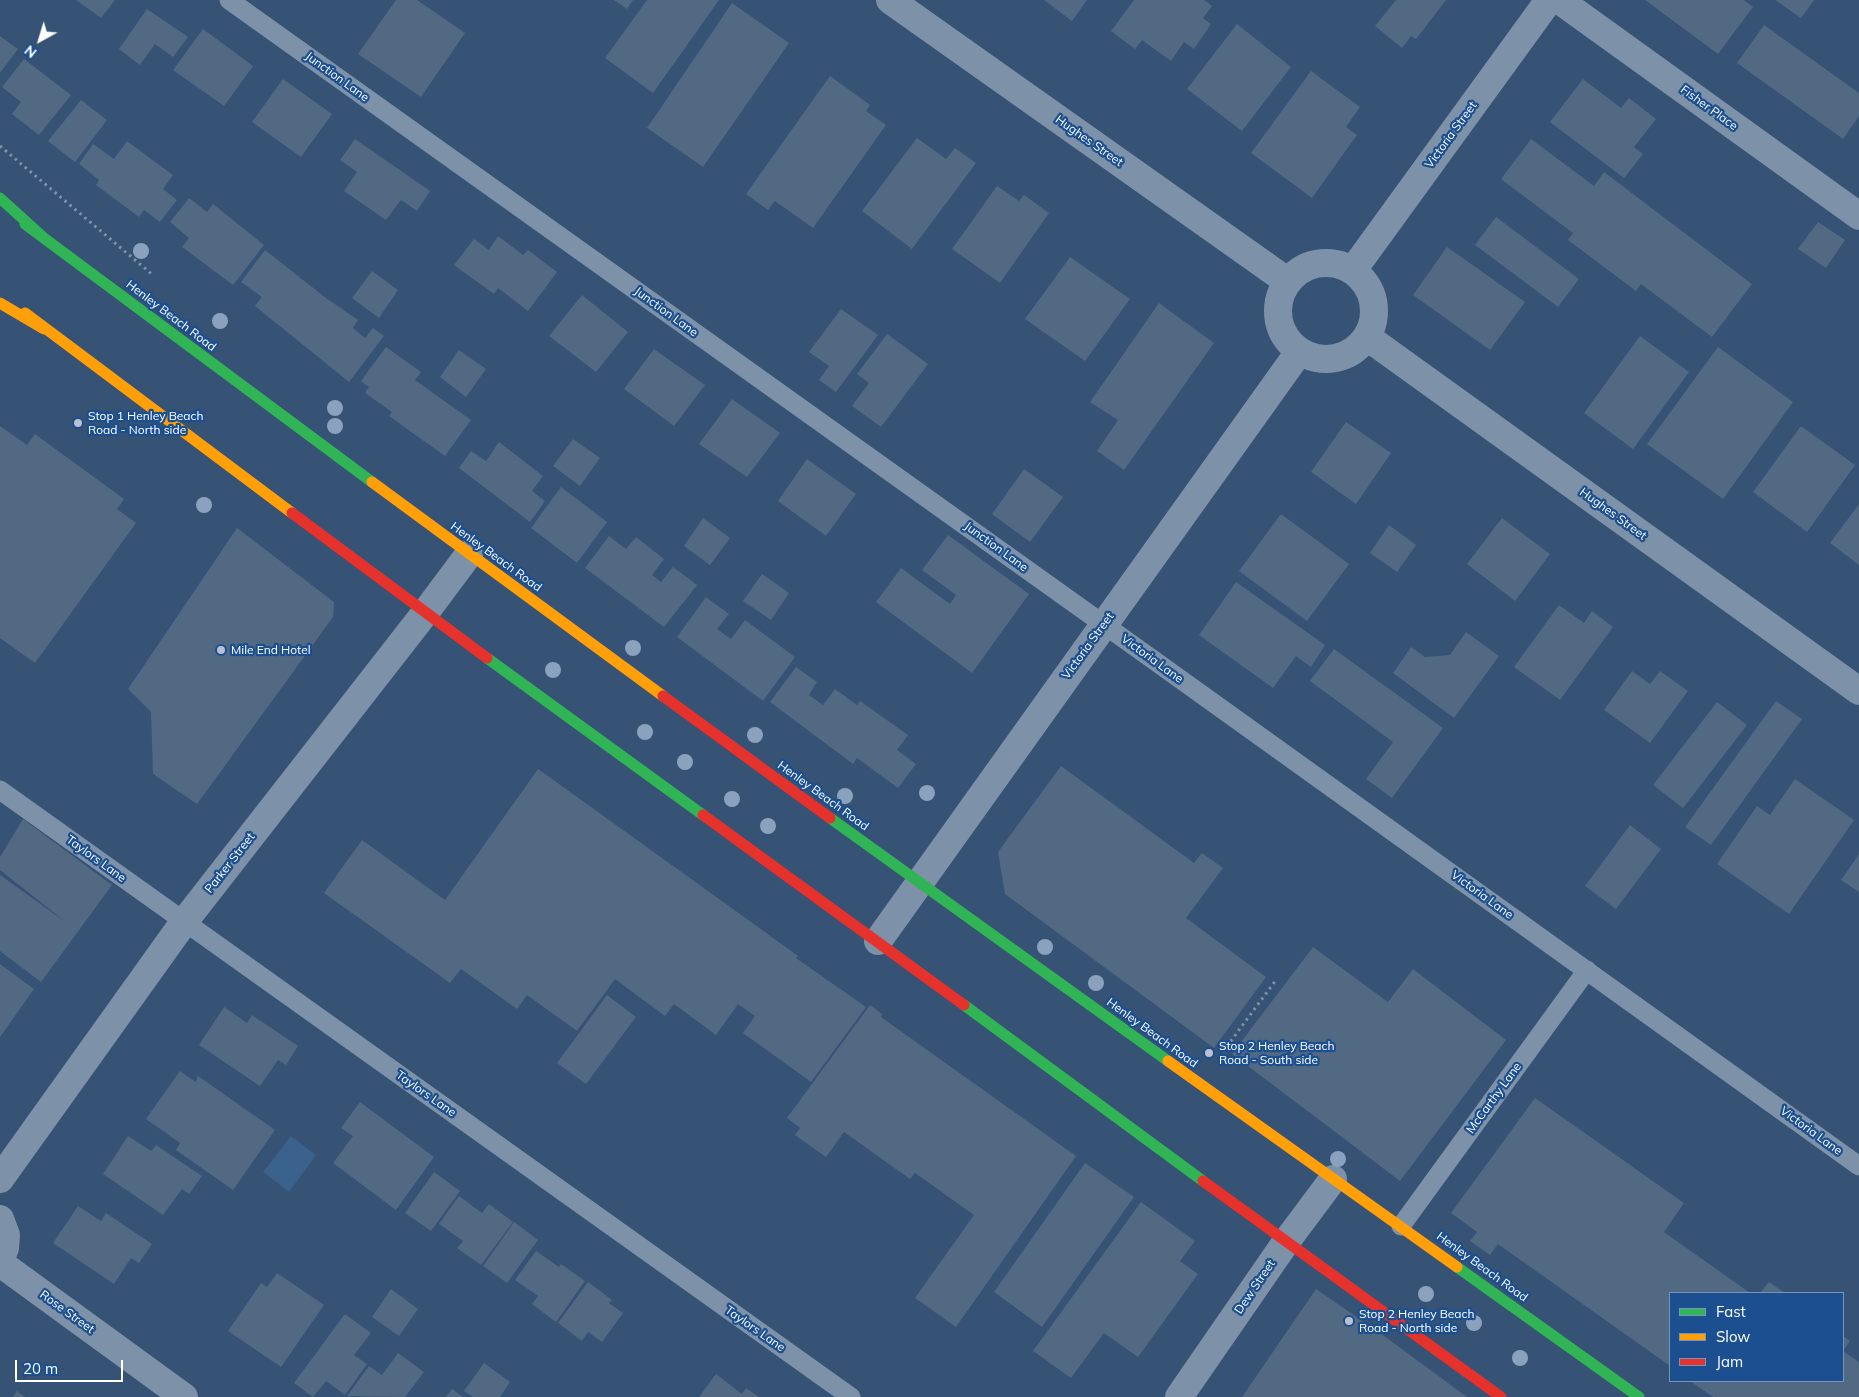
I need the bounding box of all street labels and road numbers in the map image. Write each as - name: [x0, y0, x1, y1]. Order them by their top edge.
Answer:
- street label: Junction Lane: [302, 49, 372, 105]
- street label: Fisher Place: [1678, 83, 1740, 133]
- street label: Victoria Street: [1422, 99, 1480, 171]
- street label: Hughes Street: [1052, 112, 1126, 170]
- street label: Henley Beach Road: [123, 277, 219, 355]
- street label: Junction Lane: [631, 284, 701, 340]
- street label: Hughes Street: [1577, 485, 1649, 543]
- street label: Henley Beach Road: [448, 519, 544, 595]
- street label: Junction Lane: [961, 519, 1031, 575]
- street label: Victoria Street: [1059, 610, 1117, 682]
- street label: Victoria Lane: [1118, 632, 1186, 686]
- street label: Henley Beach Road: [775, 758, 871, 834]
- street label: Parker Street: [202, 830, 258, 896]
- street label: Taylors Lane: [63, 833, 129, 885]
- street label: Victoria Lane: [1448, 868, 1516, 922]
- street label: Henley Beach Road: [1104, 995, 1200, 1071]
- street label: McCarthy Lane: [1463, 1060, 1525, 1136]
- street label: Taylors Lane: [393, 1068, 459, 1120]
- street label: Victoria Lane: [1777, 1104, 1845, 1158]
- street label: Henley Beach Road: [1434, 1229, 1530, 1305]
- street label: Dew Street: [1232, 1257, 1278, 1317]
- street label: Rose Street: [37, 1287, 97, 1337]
- street label: Taylors Lane: [722, 1303, 788, 1355]

